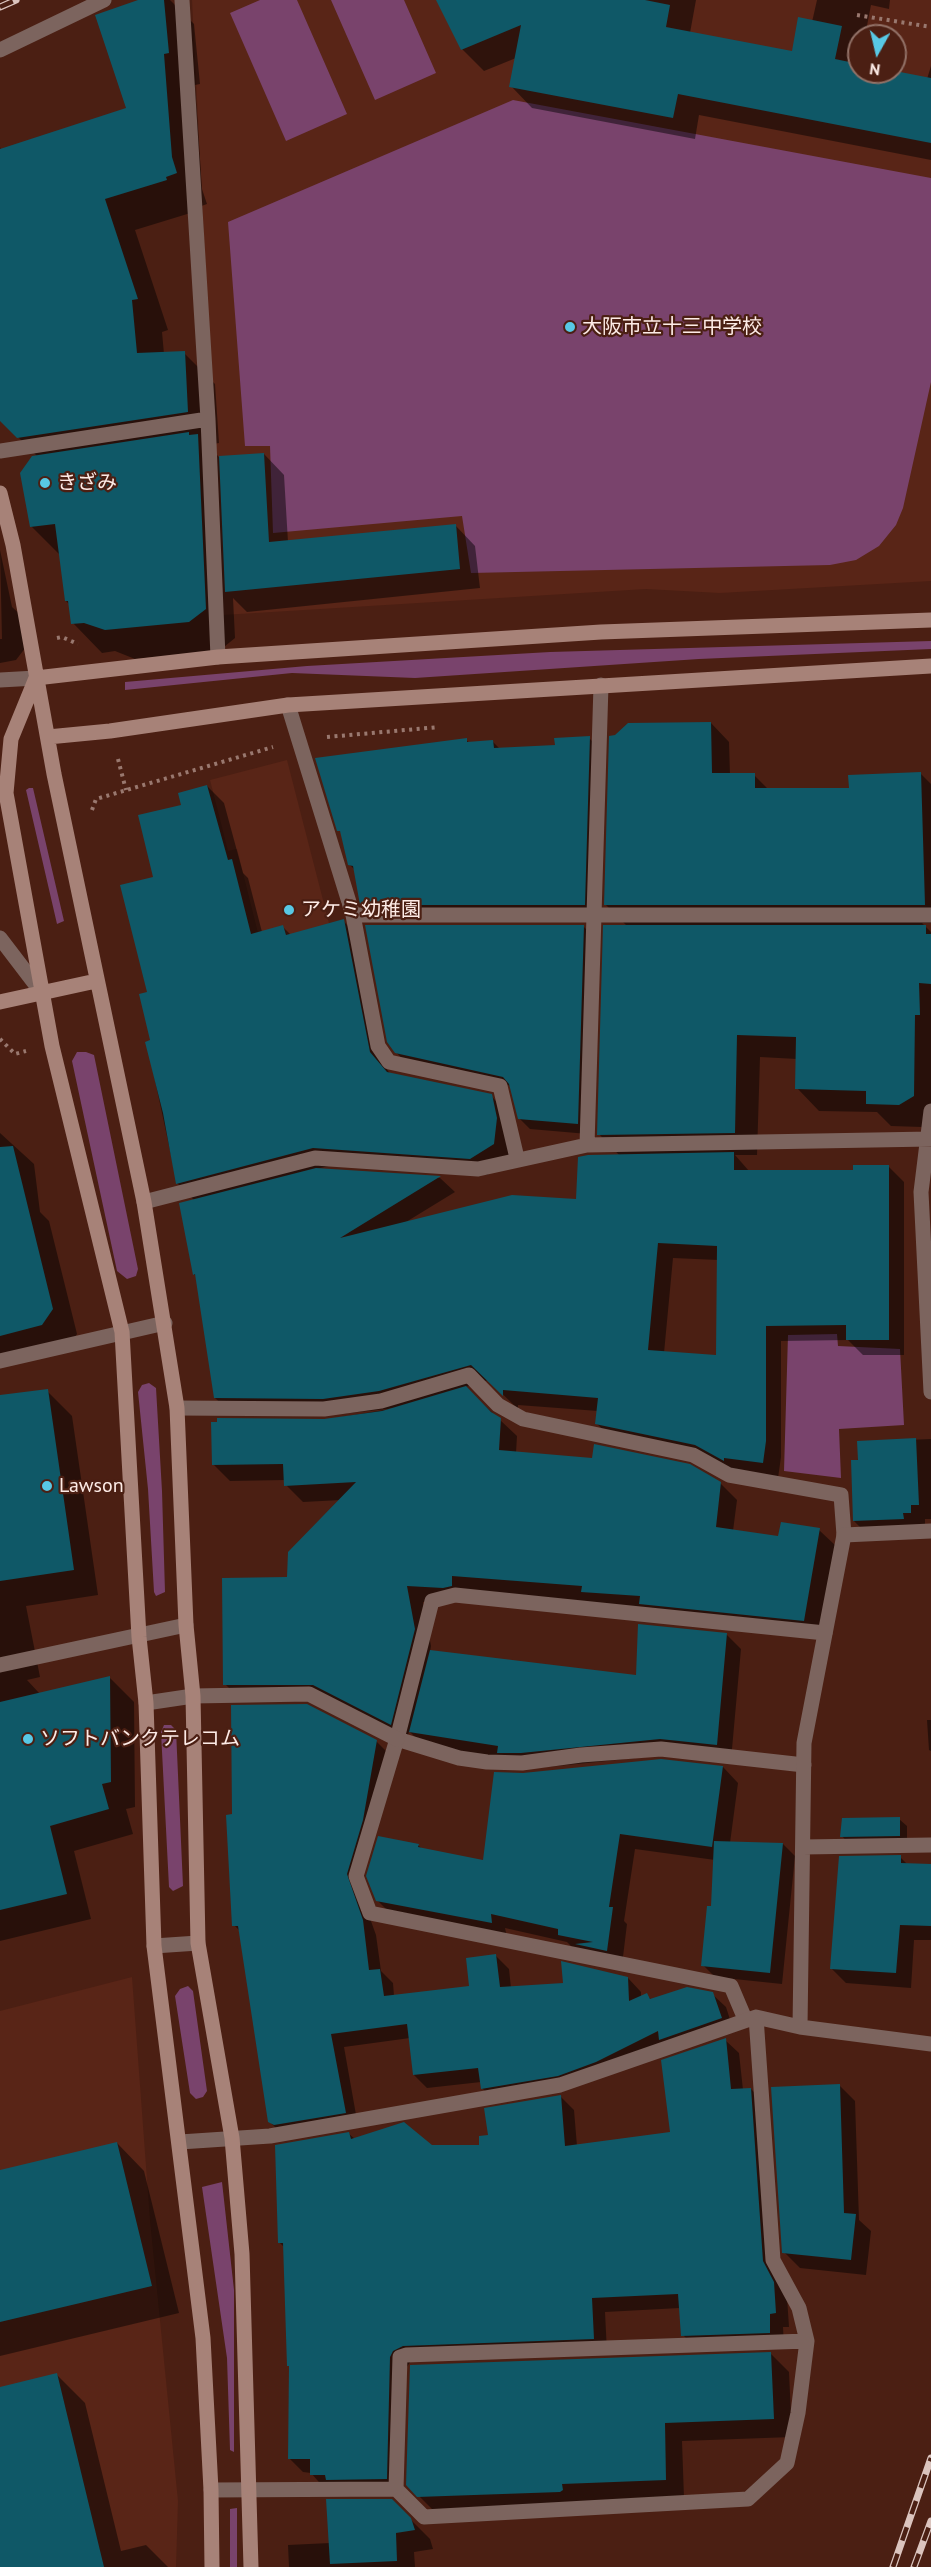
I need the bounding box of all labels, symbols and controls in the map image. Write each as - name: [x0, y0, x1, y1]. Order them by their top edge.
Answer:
- north arrow: [847, 24, 907, 84]
- text: N: [868, 59, 881, 80]
- place label: 大阪市立十三中学校: [582, 315, 762, 339]
- marker: 大阪市立十三中学校: [563, 320, 577, 334]
- place label: きざみ: [57, 471, 117, 495]
- marker: きざみ: [38, 476, 52, 490]
- place label: アケミ幼稚園: [301, 898, 421, 922]
- marker: アケミ幼稚園: [282, 903, 296, 917]
- place label: Lawson: [59, 1474, 124, 1498]
- marker: Lawson: [40, 1479, 54, 1493]
- place label: ソフトバンクテレコム: [40, 1727, 240, 1751]
- marker: ソフトバンクテレコム: [21, 1732, 35, 1746]

